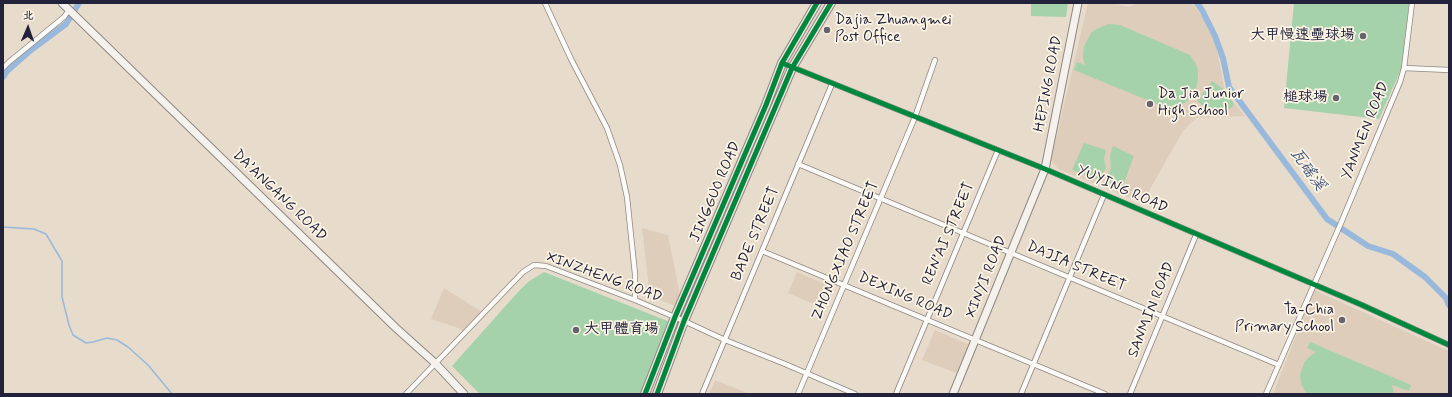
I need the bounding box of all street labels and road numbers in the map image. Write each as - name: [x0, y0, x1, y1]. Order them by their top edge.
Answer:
- street label: HEPING ROAD: [1031, 34, 1067, 134]
- street label: YANMEN ROAD: [1338, 79, 1394, 183]
- street label: JINGGUO ROAD: [687, 139, 745, 245]
- street label: DA’ANGANG ROAD: [228, 146, 330, 246]
- street label: YUYING ROAD: [1074, 162, 1170, 218]
- street label: ZHONGXIAO STREET: [809, 179, 883, 323]
- street label: REN’AI STREET: [919, 180, 979, 288]
- street label: BADE STREET: [728, 184, 784, 284]
- street label: XINYI ROAD: [962, 233, 1012, 321]
- street label: DAJIA STREET: [1024, 238, 1128, 296]
- street label: XINZHENG ROAD: [544, 249, 664, 307]
- street label: SANMIN ROAD: [1125, 260, 1179, 360]
- street label: DEXING ROAD: [855, 269, 955, 325]

